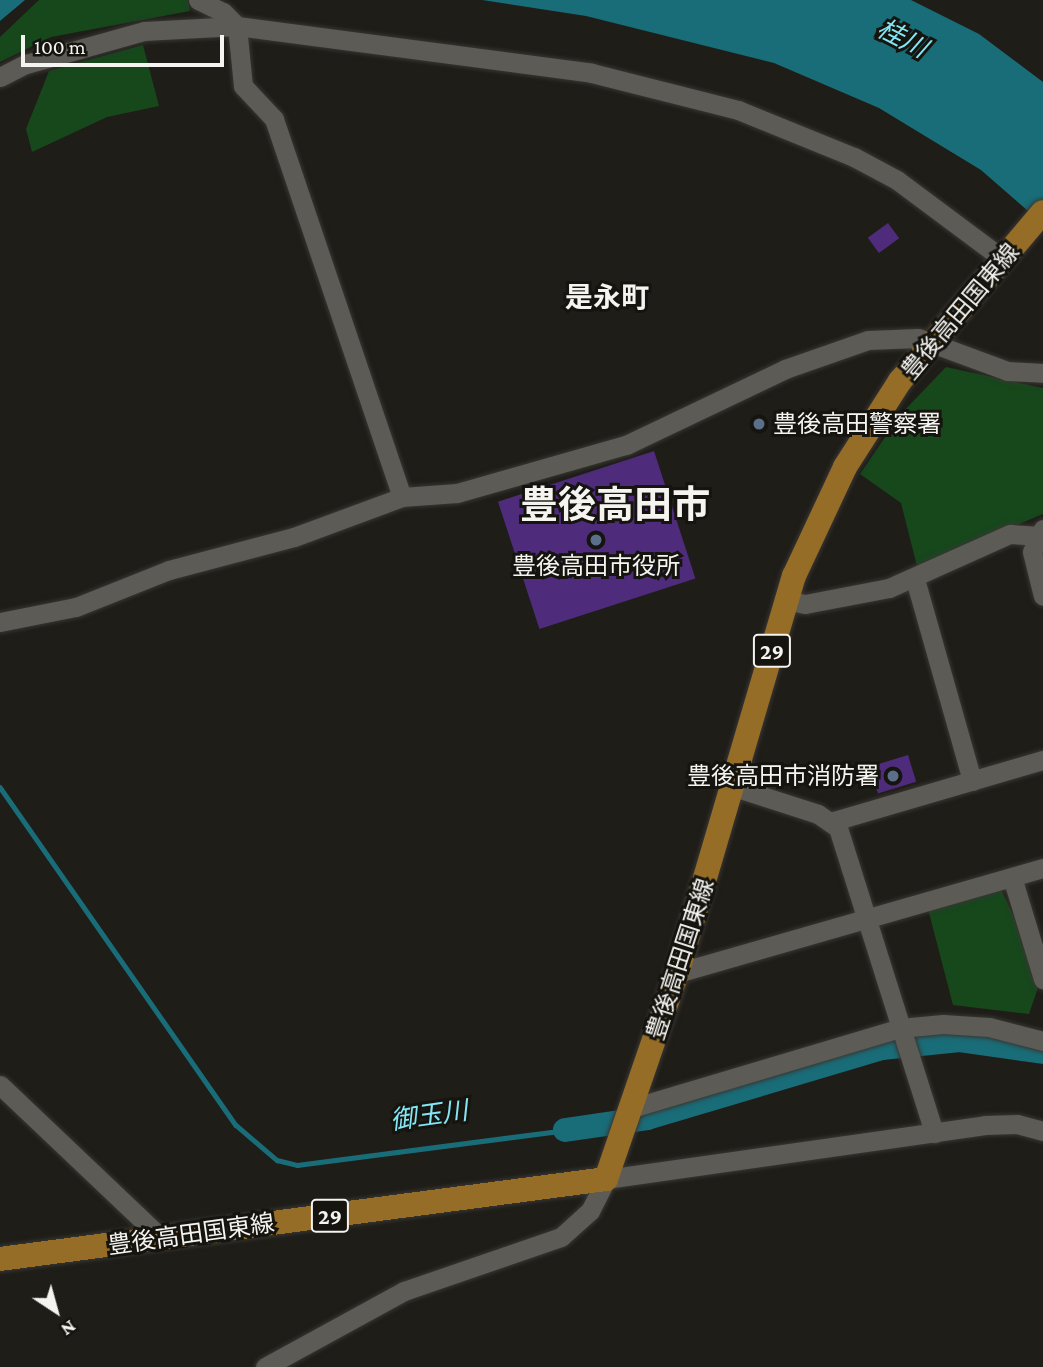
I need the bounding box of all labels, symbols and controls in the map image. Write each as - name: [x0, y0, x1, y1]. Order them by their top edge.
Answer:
- water label: 桂川: [872, 13, 932, 65]
- scale bar: [24, 21, 228, 65]
- text: 100 m: [34, 35, 86, 59]
- street label: 豊後高田国東線: [895, 237, 1025, 385]
- district label: 是永町: [565, 281, 649, 315]
- place label: 豊後高田警察署: [773, 410, 941, 438]
- marker: 豊後高田警察署: [751, 416, 767, 432]
- district label: 豊後高田市: [520, 483, 710, 529]
- marker: 豊後高田市役所: [588, 532, 604, 548]
- place label: 豊後高田市役所: [512, 552, 680, 580]
- road number: 29: [753, 632, 791, 670]
- place label: 豊後高田市消防署: [687, 762, 879, 790]
- marker: 豊後高田市消防署: [885, 768, 901, 784]
- street label: 豊後高田国東線: [640, 875, 720, 1043]
- water label: 御玉川: [388, 1095, 470, 1137]
- road number: 29: [311, 1196, 349, 1236]
- street label: 豊後高田国東線: [106, 1208, 276, 1260]
- north arrow: [21, 1276, 91, 1346]
- text: N: [57, 1316, 80, 1341]

